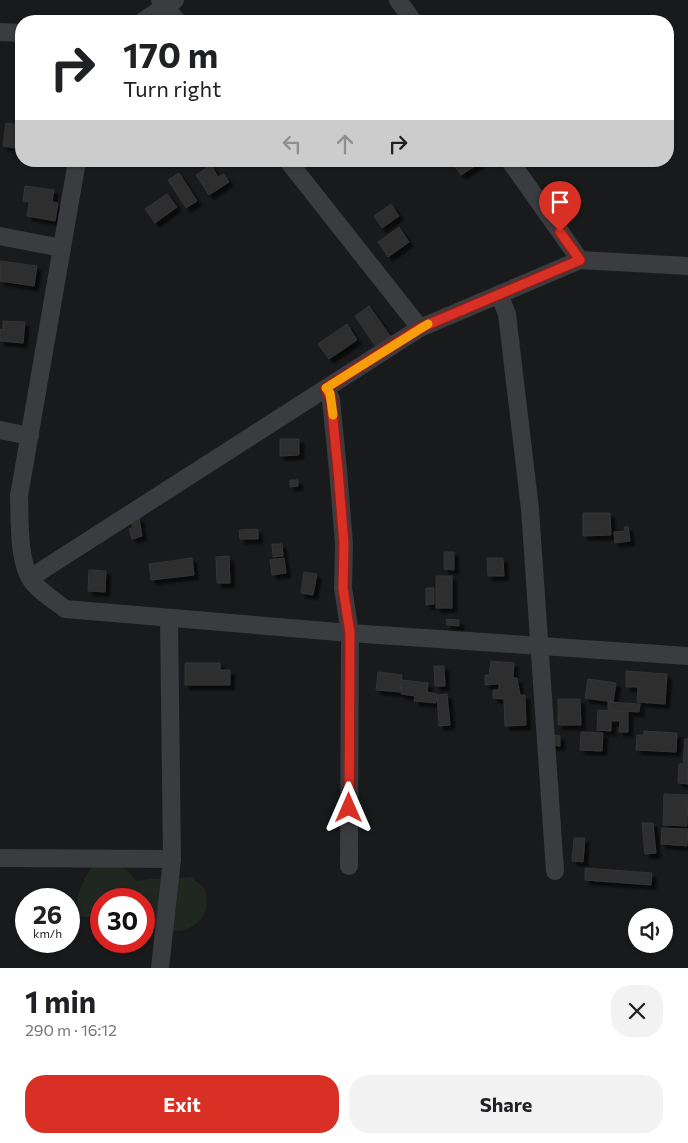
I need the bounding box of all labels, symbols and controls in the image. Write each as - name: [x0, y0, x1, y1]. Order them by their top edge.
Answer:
- text: 170 m: [123, 32, 218, 75]
- icon: right: [40, 35, 105, 100]
- text: Turn right: [123, 75, 221, 102]
- icon: left: [278, 130, 306, 158]
- icon: ahead: [331, 130, 359, 158]
- icon: right: [384, 130, 412, 158]
- pin: [539, 181, 581, 232]
- icon: arrive: [546, 188, 574, 216]
- position arrow: [322, 781, 374, 833]
- speed limit sign: 30: [90, 888, 155, 953]
- text: 26: [33, 899, 62, 929]
- map controls: [628, 908, 673, 953]
- button: sound: [628, 908, 673, 953]
- text: km/h: [33, 926, 62, 940]
- text: 1 min: [25, 982, 96, 1019]
- button: close: [611, 985, 663, 1037]
- text: 290 m · 16:12: [25, 1020, 117, 1039]
- button: Exit: [25, 1075, 339, 1133]
- button: Share: [349, 1075, 663, 1133]

